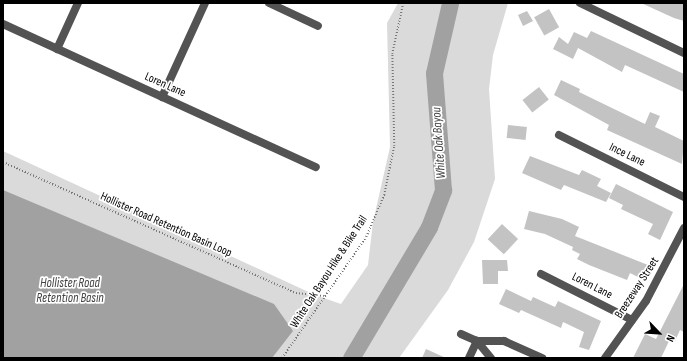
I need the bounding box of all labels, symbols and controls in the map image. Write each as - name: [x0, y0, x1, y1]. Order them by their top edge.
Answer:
- street label: Loren Lane: [142, 70, 188, 100]
- water label: White Oak Bayou: [429, 107, 449, 179]
- street label: Ince Lane: [607, 140, 647, 170]
- street label: Hollister Road Retention Basin Loop: [98, 189, 234, 261]
- street label: White Oak Bayou Hike & Bike Trail: [287, 213, 371, 331]
- street label: Breezeway Street: [612, 255, 662, 321]
- street label: Loren Lane: [569, 270, 615, 302]
- water label: Hollister Road Retention Basin: [36, 276, 104, 307]
- north arrow: [639, 313, 679, 353]
- text: N: [663, 333, 677, 344]

